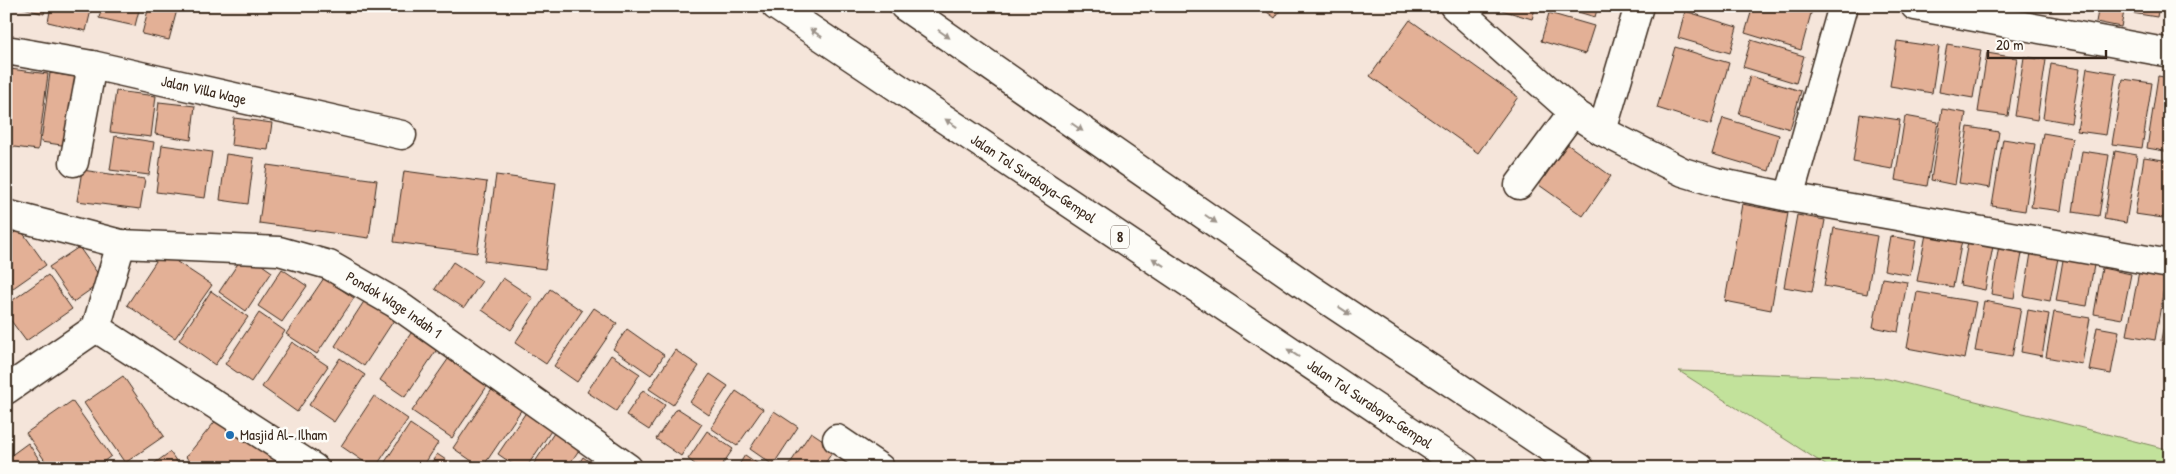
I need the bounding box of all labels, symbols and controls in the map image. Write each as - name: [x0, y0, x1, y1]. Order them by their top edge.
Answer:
- one-way arrow: [809, 28, 822, 38]
- scale bar: [1988, 28, 2106, 60]
- one-way arrow: [937, 29, 951, 39]
- text: 20 m: [1996, 34, 2023, 55]
- street label: Jalan Villa Wage: [159, 70, 249, 110]
- one-way arrow: [944, 118, 957, 128]
- one-way arrow: [1071, 122, 1084, 132]
- street label: Jalan Tol Surabaya–Gempol: [967, 129, 1101, 228]
- one-way arrow: [1204, 214, 1218, 224]
- road number: 8: [1111, 226, 1129, 248]
- one-way arrow: [1152, 258, 1165, 267]
- street label: Pondok Wage Indah 1: [342, 266, 446, 343]
- one-way arrow: [1338, 307, 1352, 316]
- one-way arrow: [1287, 348, 1300, 358]
- street label: Jalan Tol Surabaya–Gempol: [1303, 354, 1437, 453]
- place label: Masjid Al- Ilham: [240, 424, 327, 445]
- marker: Masjid Al- Ilham: [224, 429, 236, 441]

